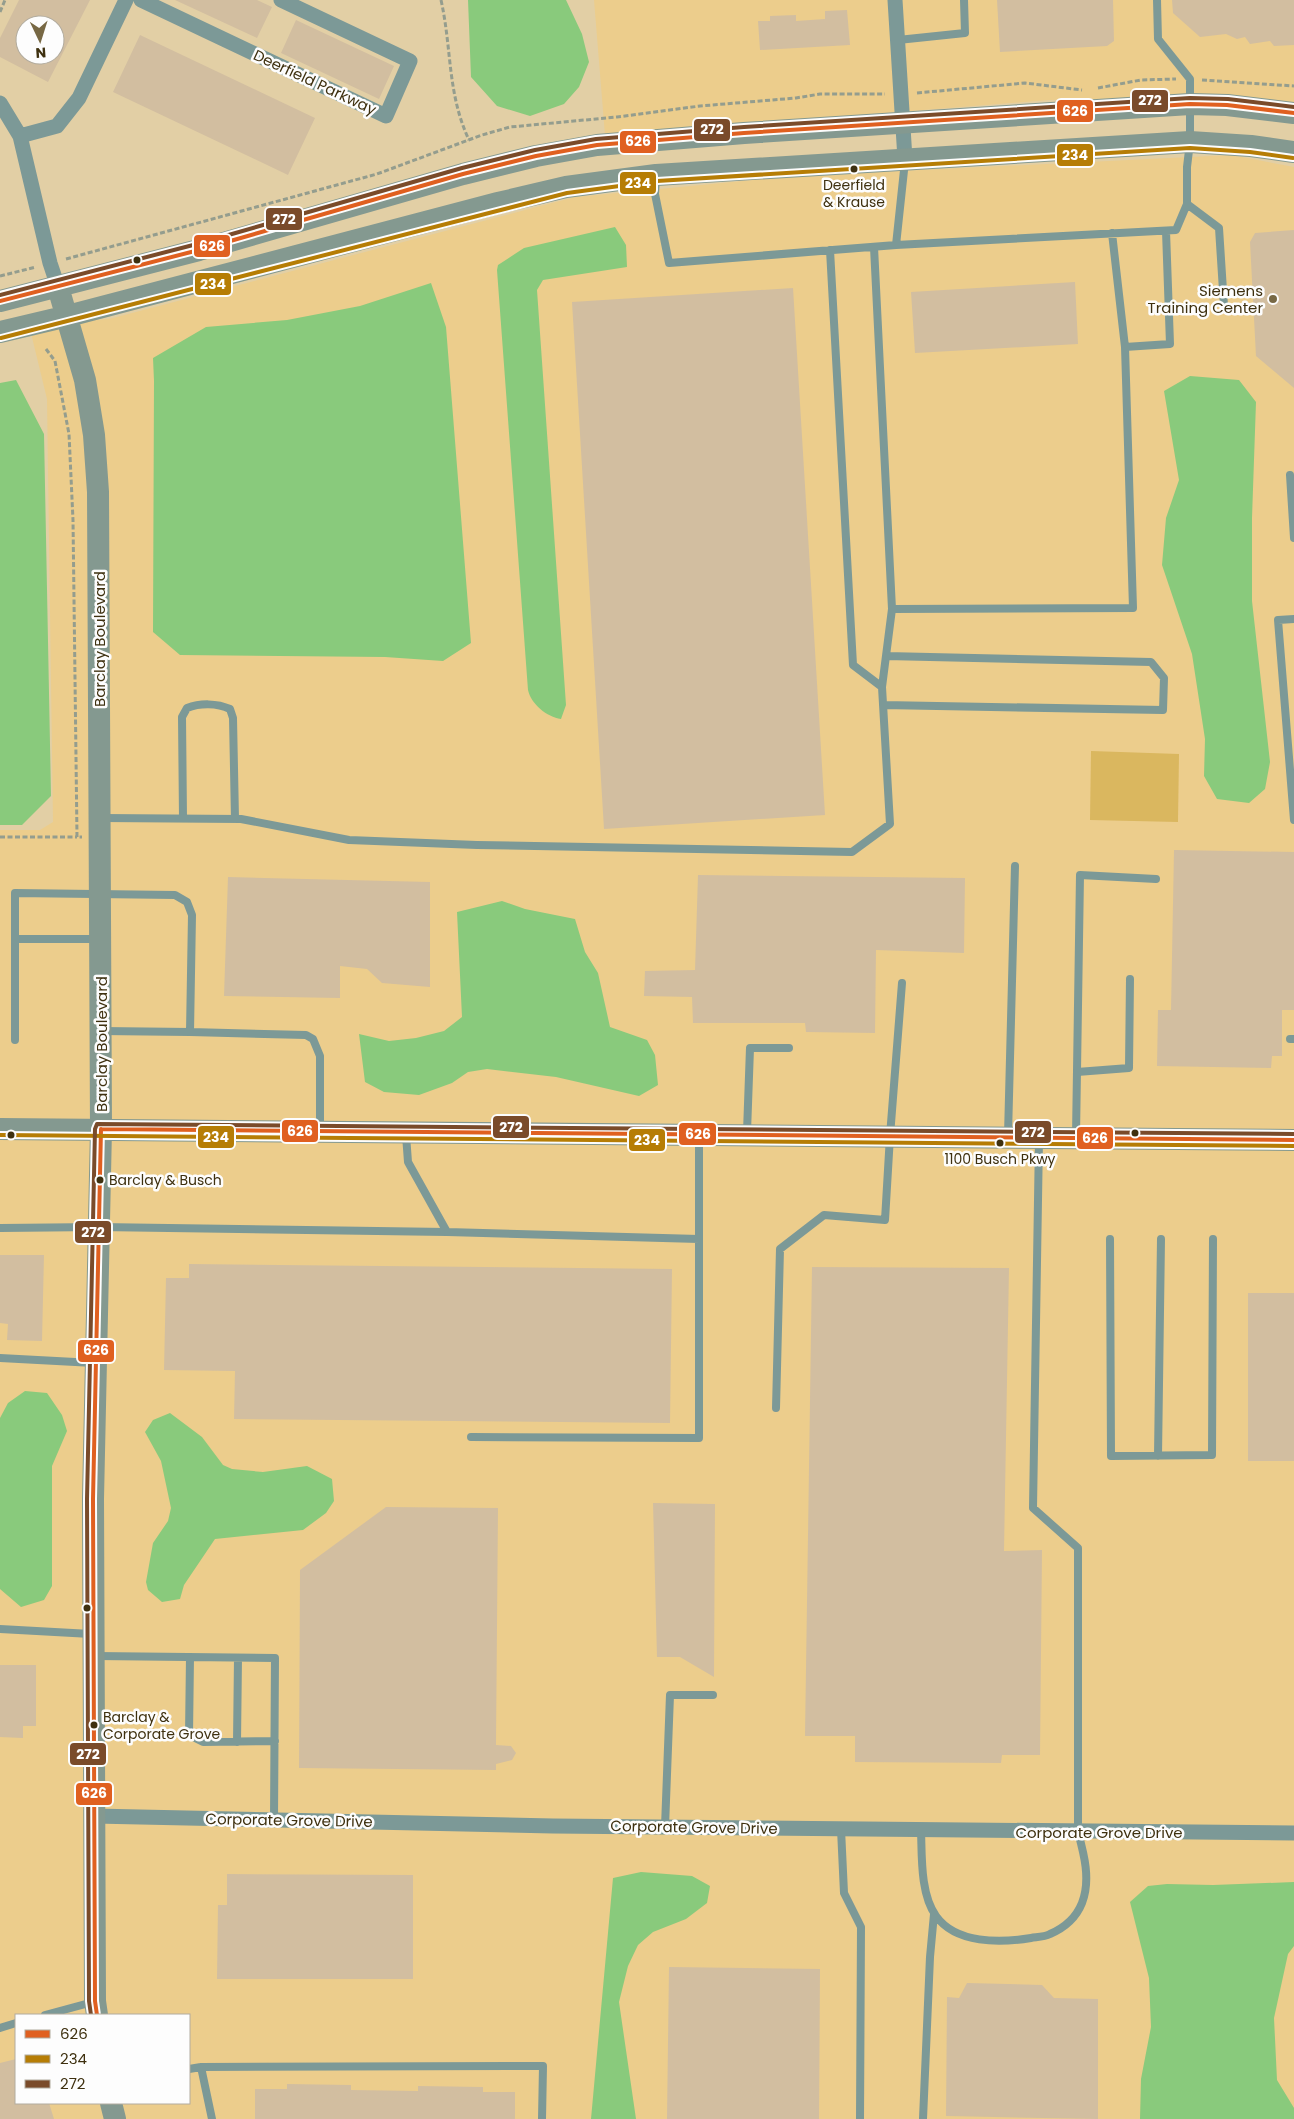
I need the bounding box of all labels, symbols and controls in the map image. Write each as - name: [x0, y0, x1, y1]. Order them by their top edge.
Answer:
- north arrow: [15, 15, 65, 65]
- text: N: [35, 43, 47, 63]
- street label: Deerfield Parkway: [250, 44, 380, 120]
- line badge: 272: [1131, 89, 1169, 113]
- text: 272: [1138, 90, 1162, 110]
- line badge: 626: [1056, 99, 1094, 123]
- text: 626: [1062, 101, 1088, 121]
- line badge: 272: [693, 118, 731, 142]
- text: 272: [700, 119, 724, 139]
- line badge: 626: [619, 130, 657, 154]
- text: 626: [625, 131, 651, 151]
- line badge: 234: [1056, 143, 1094, 167]
- text: 234: [1062, 145, 1088, 165]
- marker: Deerfield & Krause: [849, 164, 859, 174]
- line badge: 234: [619, 171, 657, 195]
- text: 234: [625, 173, 651, 193]
- place label: Deerfield & Krause: [823, 175, 885, 212]
- line badge: 272: [265, 207, 303, 231]
- text: 272: [272, 209, 296, 229]
- line badge: 626: [193, 234, 231, 258]
- text: 626: [199, 236, 225, 256]
- unlabelled marker: [132, 255, 142, 265]
- line badge: 234: [194, 272, 232, 296]
- text: 234: [200, 274, 226, 294]
- place label: Siemens Training Center: [1148, 280, 1263, 318]
- marker: Siemens Training Center: [1267, 293, 1279, 305]
- street label: Barclay Boulevard: [89, 571, 110, 707]
- street label: Barclay Boulevard: [91, 976, 112, 1112]
- line badge: 272: [492, 1115, 530, 1139]
- text: 272: [499, 1117, 523, 1137]
- line badge: 626: [281, 1119, 319, 1143]
- line badge: 272: [1014, 1120, 1052, 1144]
- text: 626: [287, 1121, 313, 1141]
- line badge: 626: [678, 1122, 717, 1146]
- text: 272: [1021, 1122, 1045, 1142]
- text: 626: [685, 1124, 711, 1144]
- line badge: 234: [197, 1125, 235, 1149]
- line badge: 626: [1076, 1126, 1114, 1150]
- text: 234: [203, 1127, 229, 1147]
- line badge: 234: [628, 1128, 666, 1152]
- text: 626: [1082, 1128, 1108, 1148]
- unlabelled marker: [1130, 1128, 1140, 1138]
- unlabelled marker: [6, 1130, 16, 1140]
- text: 234: [634, 1130, 660, 1150]
- marker: 1100 Busch Pkwy: [995, 1138, 1005, 1148]
- place label: 1100 Busch Pkwy: [944, 1149, 1056, 1169]
- place label: Barclay & Busch: [109, 1170, 222, 1190]
- marker: Barclay & Busch: [95, 1175, 105, 1185]
- line badge: 272: [74, 1220, 112, 1244]
- text: 272: [81, 1222, 105, 1242]
- line badge: 626: [77, 1339, 115, 1363]
- text: 626: [83, 1340, 109, 1360]
- unlabelled marker: [82, 1603, 92, 1613]
- place label: Barclay & Corporate Grove: [103, 1707, 221, 1744]
- marker: Barclay & Corporate Grove: [89, 1720, 99, 1730]
- line badge: 272: [69, 1742, 107, 1766]
- text: 272: [76, 1744, 100, 1764]
- line badge: 626: [75, 1782, 113, 1806]
- text: 626: [81, 1783, 107, 1803]
- street label: Corporate Grove Drive: [205, 1808, 373, 1832]
- street label: Corporate Grove Drive: [610, 1815, 778, 1839]
- street label: Corporate Grove Drive: [1015, 1822, 1183, 1843]
- legend: [15, 2014, 190, 2104]
- text: 626: [60, 2023, 88, 2044]
- text: 234: [60, 2048, 87, 2069]
- text: 272: [60, 2073, 85, 2094]

